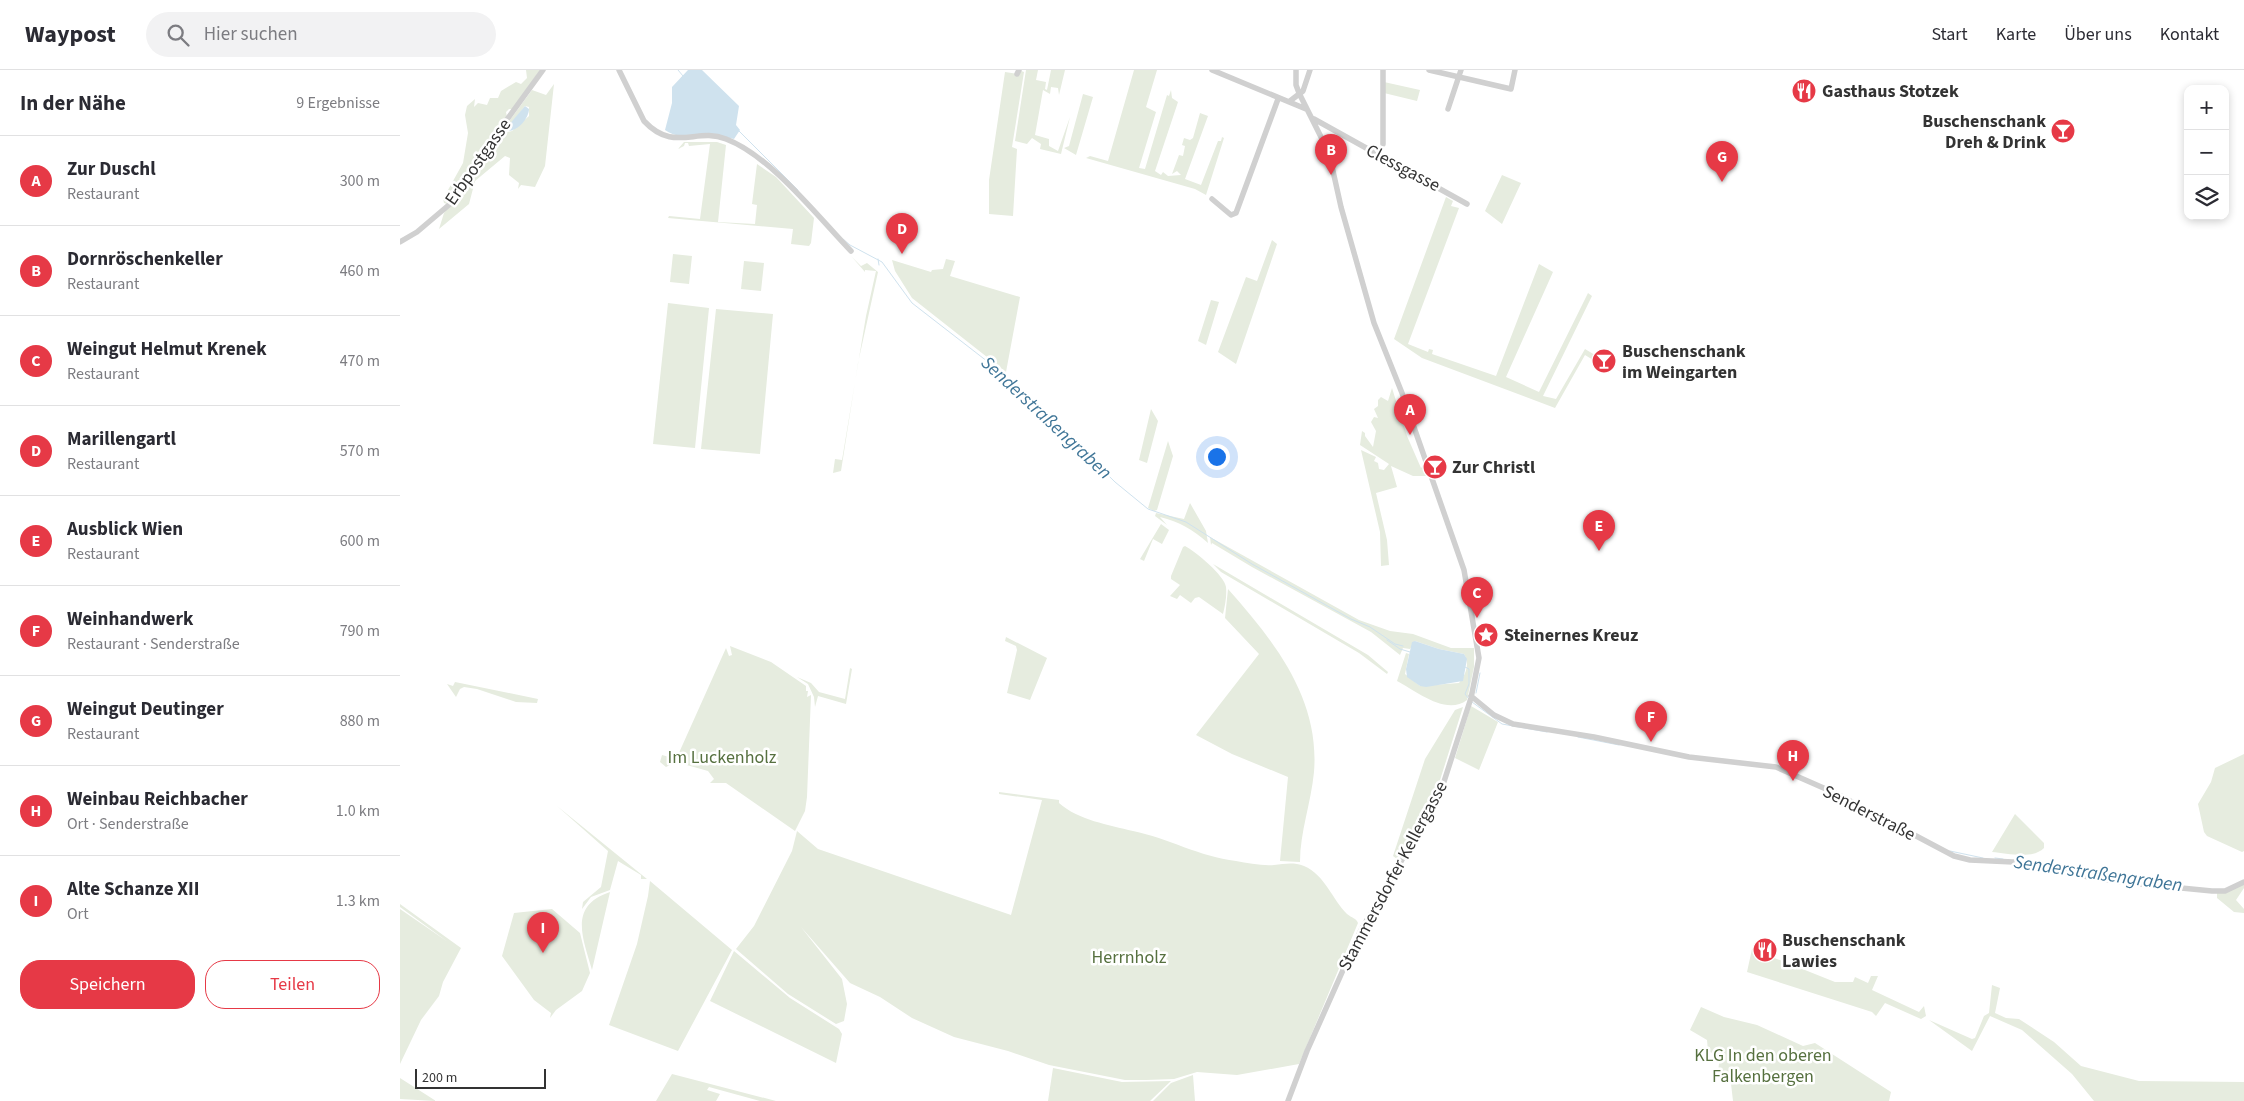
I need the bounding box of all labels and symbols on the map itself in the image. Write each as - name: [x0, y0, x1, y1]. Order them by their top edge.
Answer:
- restaurant icon: Gasthaus Stotzek: [1791, 78, 1817, 104]
- place label: Gasthaus Stotzek: [1822, 79, 1959, 104]
- place label: Buschenschank Dreh & Drink: [1922, 109, 2046, 155]
- street label: Erbpostgasse: [439, 114, 517, 210]
- bar icon: Buschenschank Dreh & Drink: [2050, 118, 2076, 144]
- pin: B: [1315, 134, 1347, 175]
- street label: Clessgasse: [1361, 138, 1445, 198]
- pin: G: [1706, 141, 1738, 182]
- pin: D: [886, 213, 918, 254]
- place label: Buschenschank im Weingarten: [1622, 339, 1746, 385]
- bar icon: Buschenschank im Weingarten: [1591, 348, 1617, 374]
- water label: Senderstraßengraben: [975, 350, 1117, 486]
- pin: A: [1394, 394, 1426, 435]
- your location: [1204, 444, 1230, 470]
- bar icon: Zur Christl: [1422, 454, 1448, 480]
- place label: Zur Christl: [1452, 455, 1535, 480]
- pin: E: [1583, 510, 1615, 551]
- pin: C: [1461, 577, 1493, 618]
- place icon: Steinernes Kreuz: [1473, 622, 1499, 648]
- place label: Steinernes Kreuz: [1504, 623, 1638, 648]
- pin: F: [1635, 701, 1667, 742]
- pin: H: [1777, 740, 1809, 781]
- park label: Im Luckenholz: [668, 745, 777, 770]
- street label: Stammersdorfer Kellergasse: [1332, 777, 1454, 975]
- street label: Senderstraße: [1818, 779, 1920, 847]
- water label: Senderstraßengraben: [2012, 849, 2184, 899]
- pin: I: [527, 912, 559, 953]
- place label: Buschenschank Lawies: [1782, 928, 1906, 974]
- restaurant icon: Buschenschank Lawies: [1752, 937, 1778, 963]
- park label: Herrnholz: [1092, 945, 1167, 970]
- park label: KLG In den oberen Falkenbergen: [1694, 1043, 1832, 1089]
- scale bar: [415, 1066, 546, 1089]

